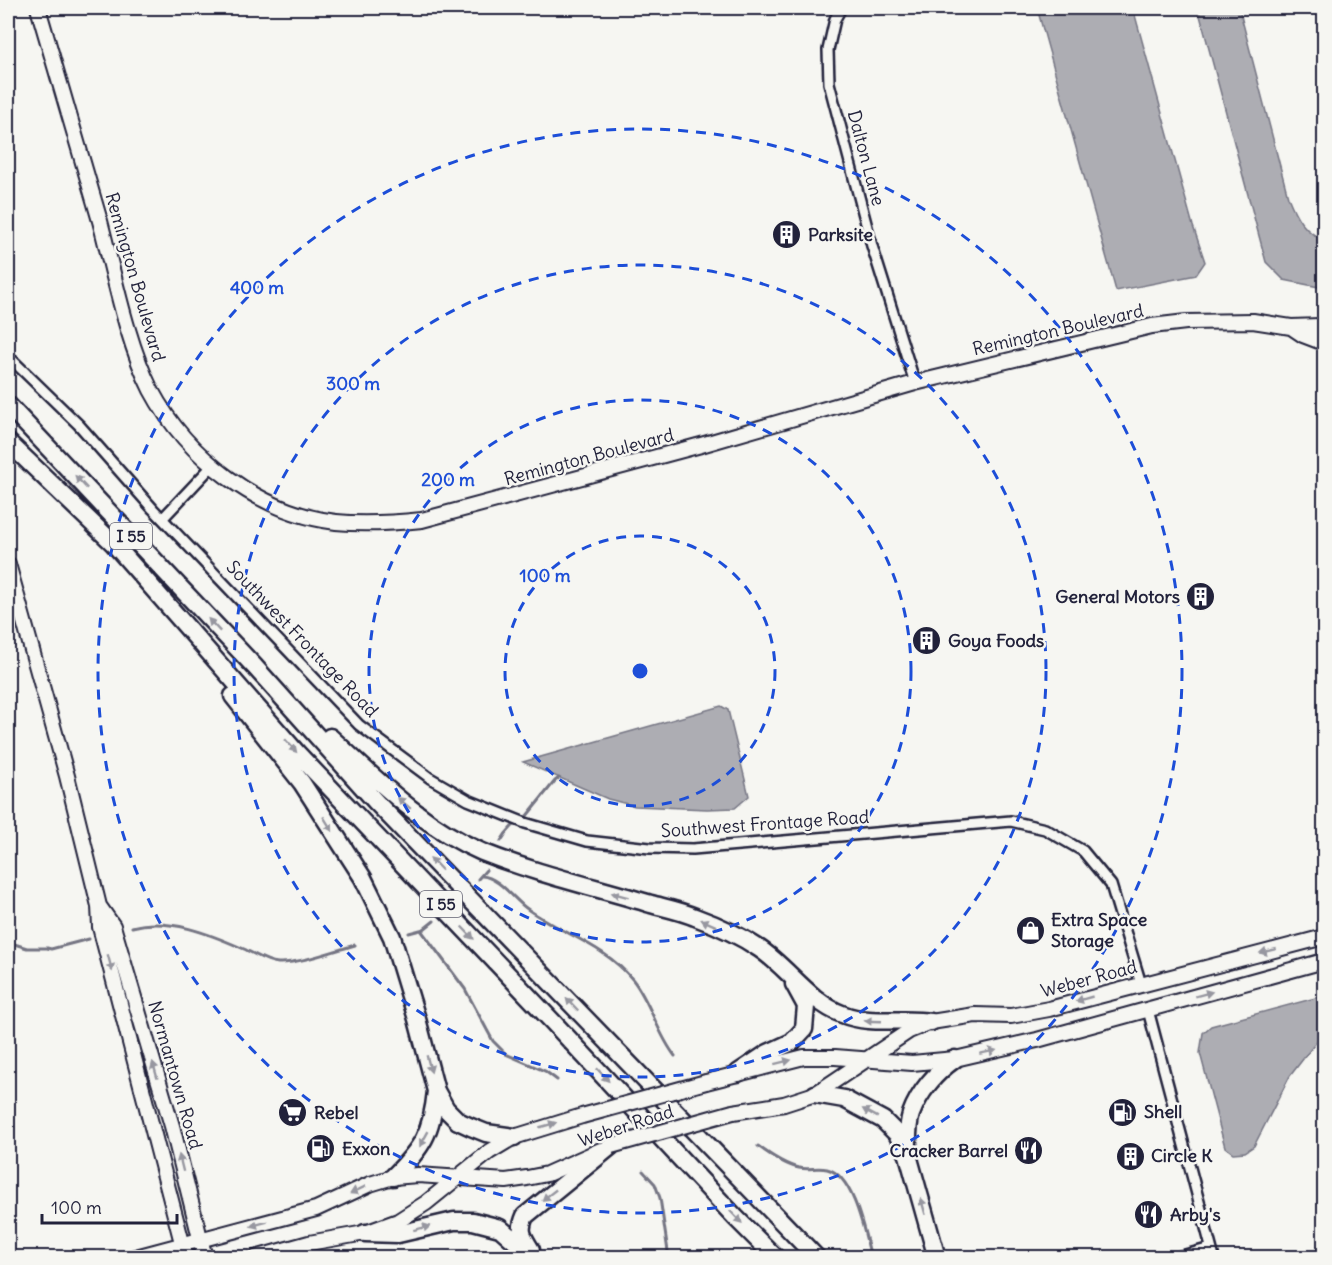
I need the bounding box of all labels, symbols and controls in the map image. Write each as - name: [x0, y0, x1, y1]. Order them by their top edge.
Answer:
- street label: Dalton Lane: [843, 108, 890, 208]
- street label: Remington Boulevard: [100, 190, 171, 364]
- building icon: Parksite: [771, 219, 803, 251]
- place label: Parksite: [808, 223, 873, 246]
- text: 400 m: [230, 276, 284, 299]
- street label: Remington Boulevard: [970, 299, 1146, 360]
- text: 300 m: [326, 372, 380, 395]
- street label: Remington Boulevard: [501, 423, 677, 490]
- text: 200 m: [421, 468, 475, 491]
- one-way arrow: [75, 475, 88, 490]
- road number: I 55: [110, 523, 152, 549]
- street label: Southwest Frontage Road: [222, 556, 383, 722]
- text: 100 m: [520, 564, 571, 587]
- building icon: General Motors: [1185, 581, 1217, 613]
- place label: General Motors: [1055, 585, 1180, 608]
- one-way arrow: [208, 618, 222, 632]
- building icon: Goya Foods: [911, 625, 943, 657]
- place label: Goya Foods: [948, 629, 1044, 652]
- centre of rings: [630, 661, 650, 681]
- one-way arrow: [284, 738, 297, 753]
- one-way arrow: [397, 797, 412, 810]
- street label: Southwest Frontage Road: [660, 805, 870, 842]
- one-way arrow: [322, 816, 333, 832]
- one-way arrow: [430, 858, 444, 872]
- one-way arrow: [611, 890, 629, 899]
- road number: I 55: [420, 891, 462, 917]
- place label: Extra Space Storage: [1051, 908, 1147, 952]
- shop icon: Extra Space Storage: [1014, 914, 1046, 946]
- one-way arrow: [700, 917, 718, 927]
- one-way arrow: [461, 926, 475, 940]
- one-way arrow: [1259, 947, 1277, 957]
- one-way arrow: [105, 954, 115, 972]
- street label: Weber Road: [1038, 955, 1140, 1002]
- one-way arrow: [1195, 989, 1213, 998]
- one-way arrow: [1075, 995, 1093, 1005]
- one-way arrow: [565, 997, 579, 1012]
- street label: Normantown Road: [143, 998, 208, 1152]
- one-way arrow: [864, 1017, 883, 1026]
- one-way arrow: [979, 1047, 998, 1056]
- one-way arrow: [425, 1056, 434, 1074]
- one-way arrow: [774, 1057, 792, 1066]
- one-way arrow: [150, 1061, 159, 1079]
- one-way arrow: [595, 1068, 609, 1082]
- fuel station icon: Shell: [1107, 1096, 1139, 1128]
- supermarket icon: Rebel: [277, 1097, 309, 1129]
- street label: Weber Road: [575, 1099, 677, 1152]
- place label: Shell: [1144, 1100, 1182, 1123]
- place label: Rebel: [314, 1101, 358, 1124]
- one-way arrow: [861, 1108, 878, 1118]
- one-way arrow: [539, 1120, 557, 1130]
- one-way arrow: [419, 1131, 429, 1148]
- fuel station icon: Exxon: [305, 1133, 337, 1165]
- restaurant icon: Cracker Barrel: [1013, 1135, 1045, 1167]
- place label: Exxon: [342, 1137, 391, 1160]
- place label: Cracker Barrel: [889, 1139, 1008, 1162]
- building icon: Circle K: [1114, 1140, 1146, 1172]
- place label: Circle K: [1151, 1144, 1213, 1167]
- one-way arrow: [175, 1153, 185, 1172]
- one-way arrow: [350, 1185, 367, 1194]
- scale bar: [42, 1187, 177, 1225]
- one-way arrow: [541, 1188, 556, 1200]
- text: 100 m: [51, 1196, 102, 1219]
- one-way arrow: [918, 1197, 927, 1215]
- restaurant icon: Arby's: [1133, 1199, 1165, 1231]
- place label: Arby's: [1170, 1203, 1221, 1226]
- one-way arrow: [728, 1210, 742, 1224]
- one-way arrow: [250, 1220, 268, 1229]
- one-way arrow: [413, 1223, 431, 1233]

